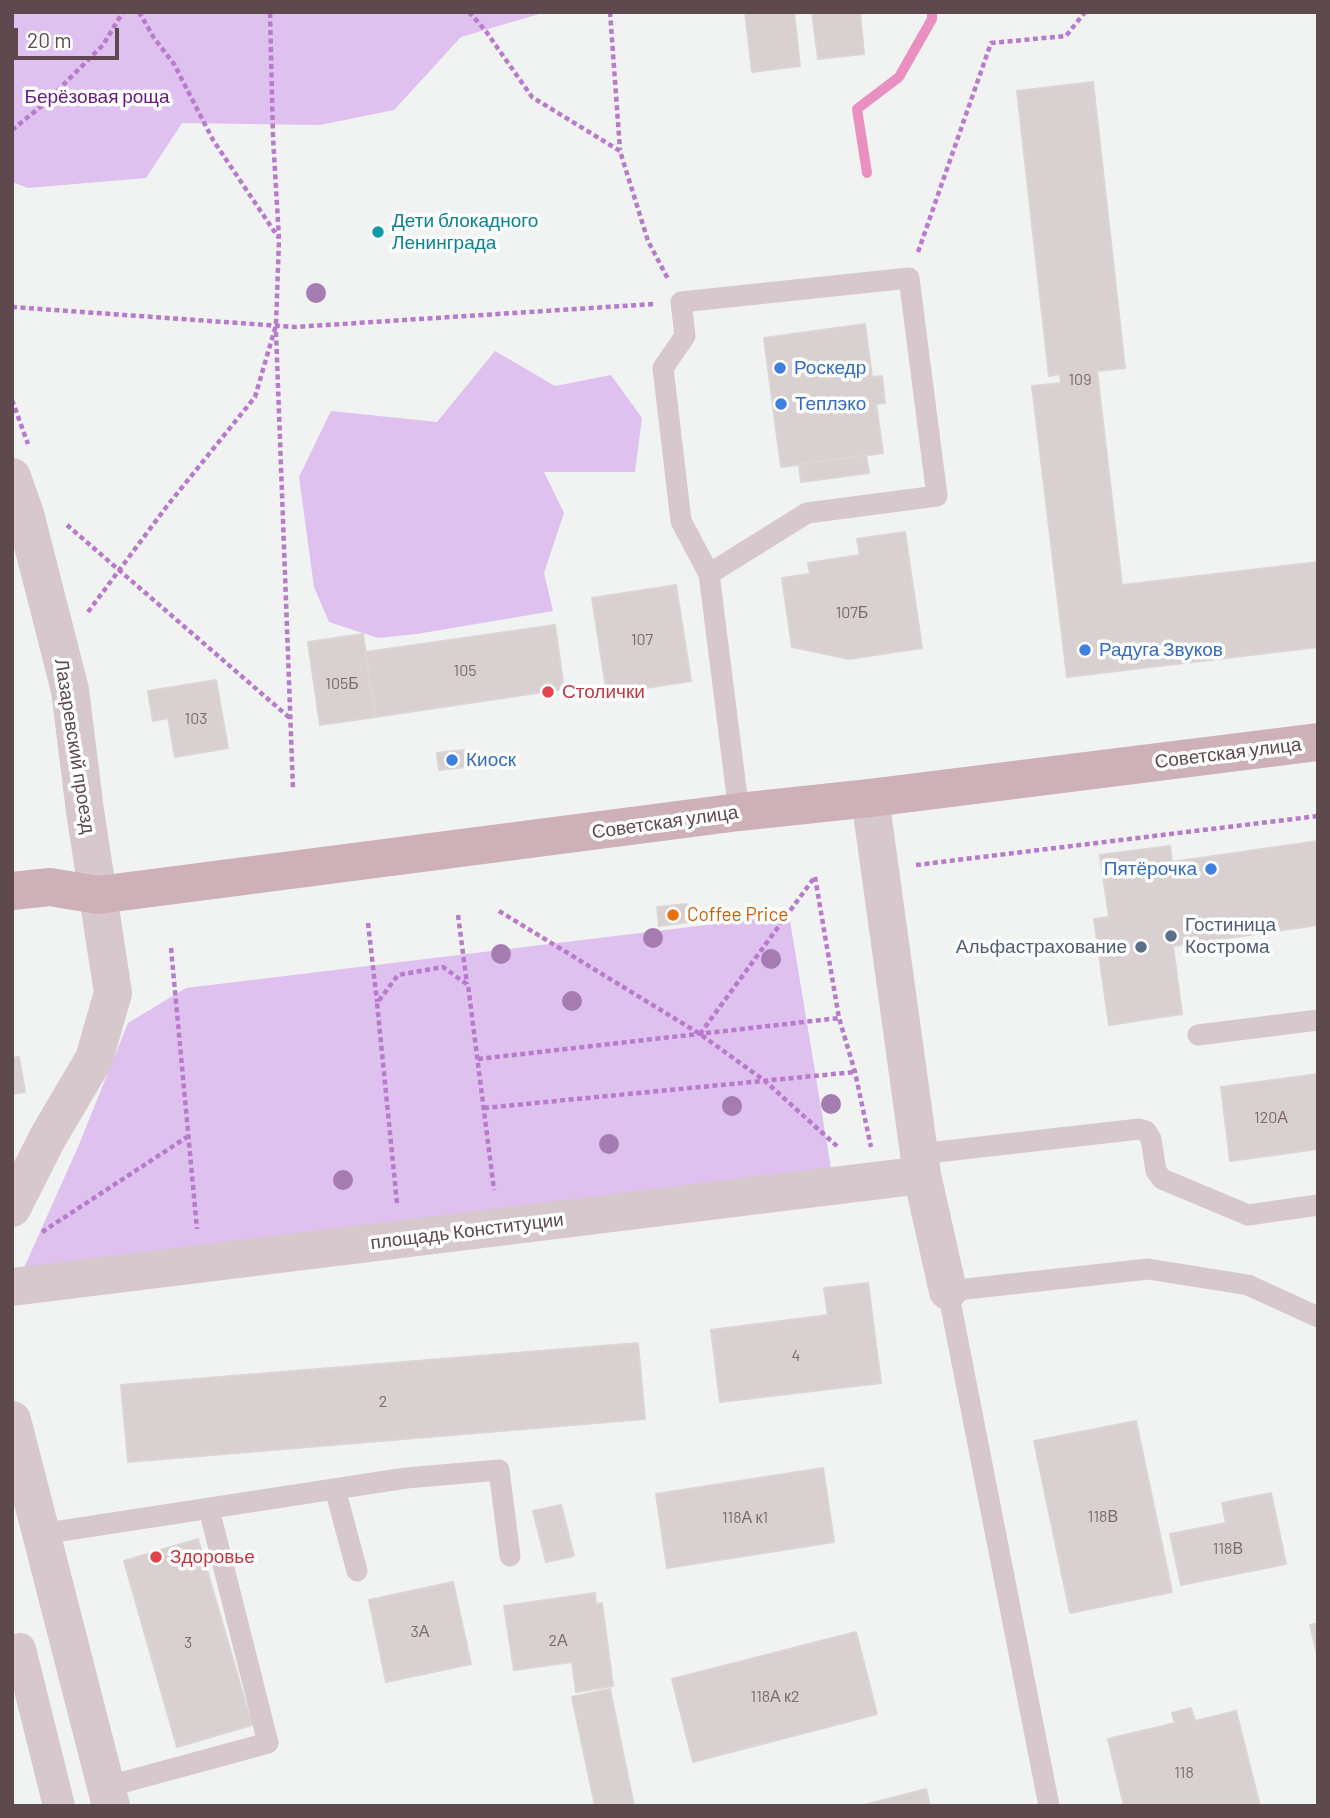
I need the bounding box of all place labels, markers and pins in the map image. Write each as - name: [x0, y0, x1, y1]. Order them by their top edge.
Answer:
- place label: Дети блокадного Ленинграда: [392, 210, 538, 254]
- marker: Дети блокадного Ленинграда: [370, 224, 386, 240]
- place label: Роскедр: [794, 357, 866, 379]
- marker: Роскедр: [772, 360, 788, 376]
- place label: Теплэко: [795, 393, 866, 415]
- marker: Теплэко: [773, 396, 789, 412]
- place label: Радуга Звуков: [1099, 639, 1223, 661]
- marker: Радуга Звуков: [1077, 642, 1093, 658]
- place label: Столички: [562, 681, 645, 703]
- marker: Столички: [540, 684, 556, 700]
- place label: Киоск: [466, 749, 516, 771]
- marker: Киоск: [444, 752, 460, 768]
- place label: Пятёрочка: [1104, 858, 1197, 880]
- marker: Пятёрочка: [1203, 861, 1219, 877]
- place label: Coffee Price: [687, 904, 788, 926]
- marker: Coffee Price: [665, 907, 681, 923]
- place label: Гостиница Кострома: [1185, 914, 1276, 958]
- marker: Гостиница Кострома: [1163, 928, 1179, 944]
- place label: Альфастрахование: [956, 936, 1127, 958]
- marker: Альфастрахование: [1133, 939, 1149, 955]
- place label: Здоровье: [170, 1546, 255, 1568]
- marker: Здоровье: [148, 1549, 164, 1565]

